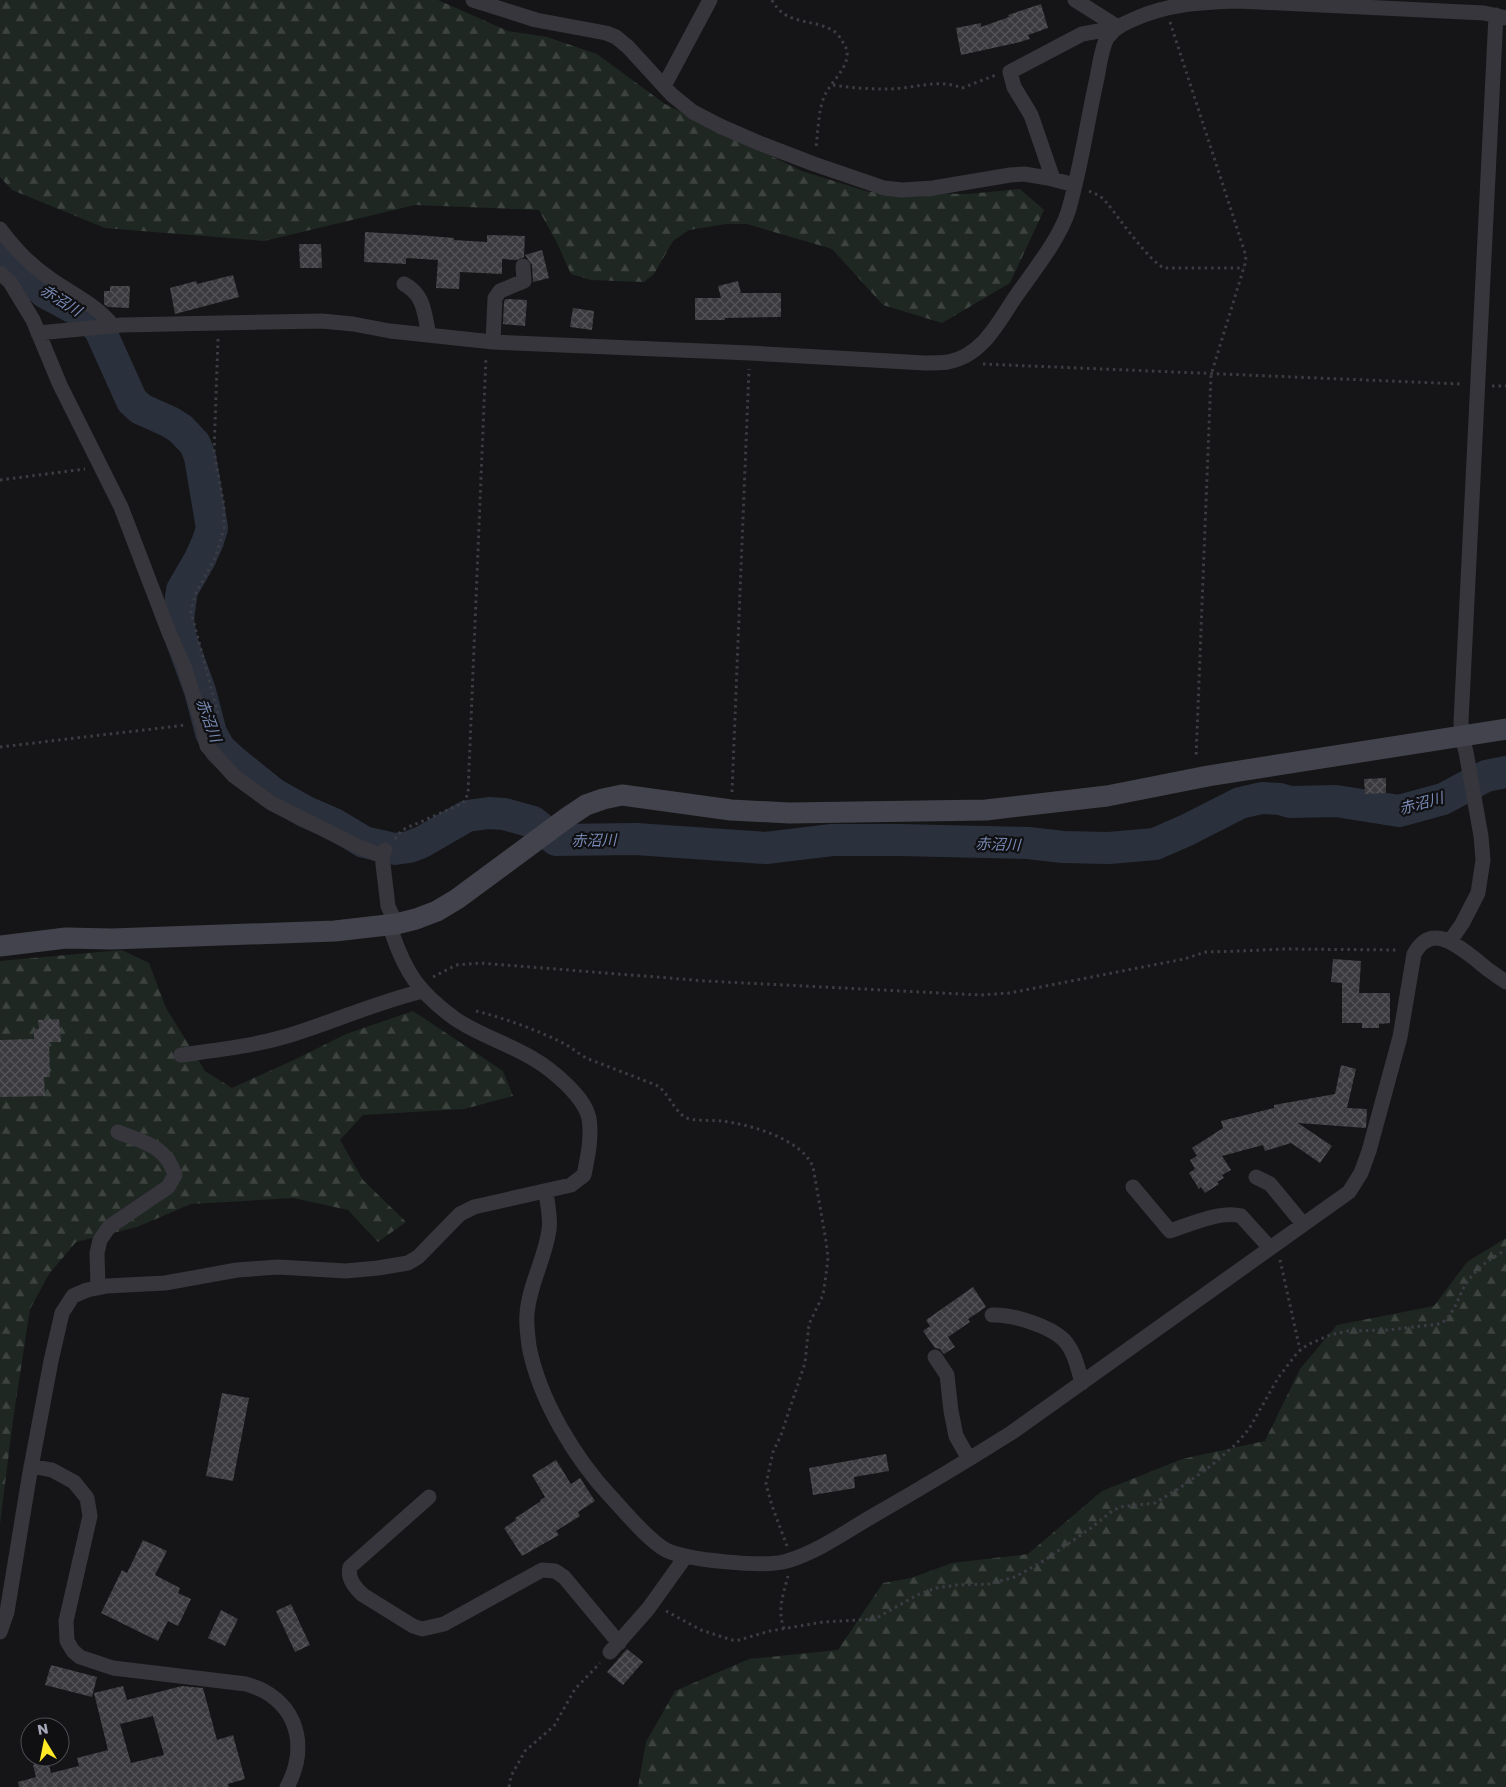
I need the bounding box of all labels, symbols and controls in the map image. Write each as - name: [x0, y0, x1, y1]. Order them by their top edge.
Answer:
- water label: 赤沼川: [36, 279, 87, 322]
- water label: 赤沼川: [191, 695, 227, 747]
- water label: 赤沼川: [1397, 787, 1447, 819]
- water label: 赤沼川: [571, 829, 619, 851]
- water label: 赤沼川: [975, 833, 1023, 855]
- north arrow: [20, 1717, 70, 1767]
- text: N: [36, 1718, 50, 1740]

